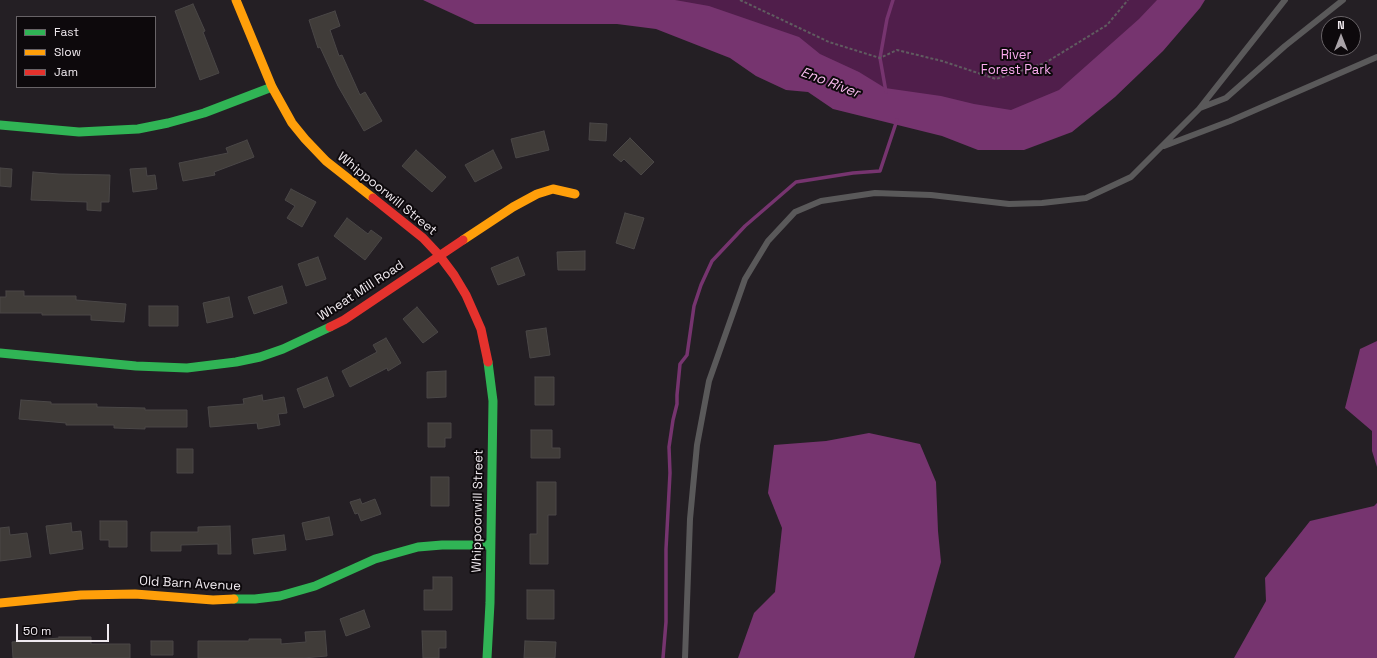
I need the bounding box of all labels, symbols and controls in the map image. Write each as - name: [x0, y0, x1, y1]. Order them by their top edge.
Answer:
- legend: [16, 16, 156, 88]
- north arrow: [1321, 16, 1361, 56]
- text: N: [1337, 18, 1345, 32]
- text: Fast: [54, 24, 79, 40]
- text: Slow: [54, 44, 81, 60]
- park label: River Forest Park: [981, 47, 1051, 78]
- text: Jam: [54, 64, 78, 80]
- water label: Eno River: [798, 64, 862, 102]
- street label: Whippoorwill Street: [334, 149, 440, 239]
- street label: Wheat Mill Road: [315, 257, 407, 325]
- street label: Whippoorwill Street: [469, 449, 487, 573]
- street label: Old Barn Avenue: [139, 574, 241, 594]
- scale bar: [18, 616, 111, 642]
- text: 50 m: [23, 623, 51, 639]

